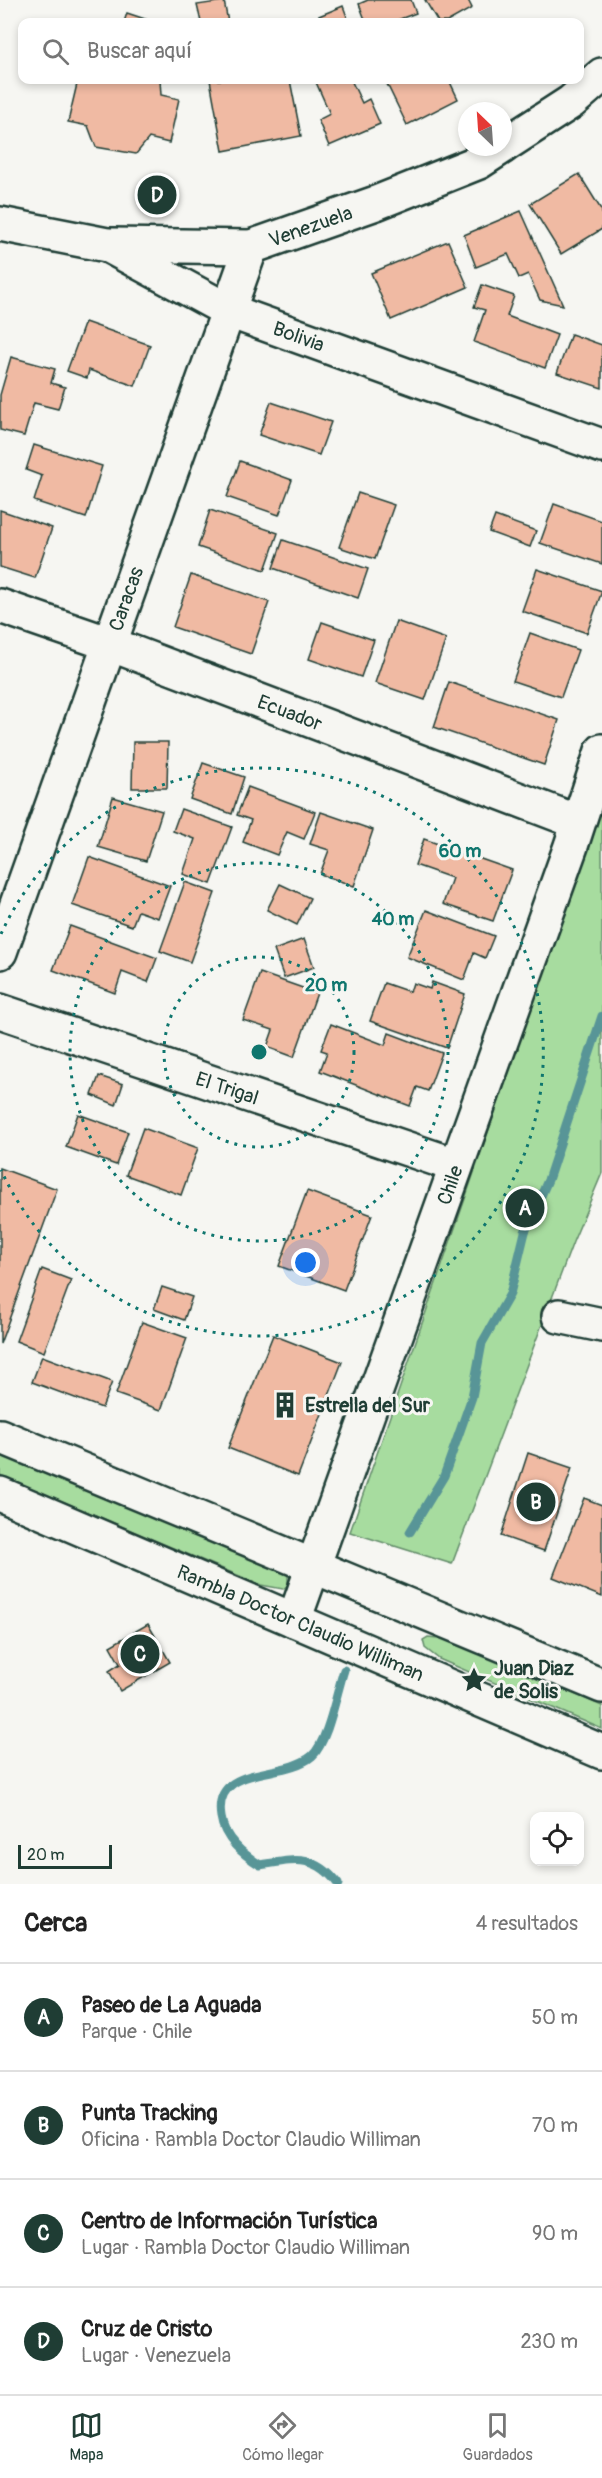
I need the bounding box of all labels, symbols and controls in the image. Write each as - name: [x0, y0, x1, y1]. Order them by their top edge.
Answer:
- search box: [18, 18, 584, 84]
- icon: search: [39, 35, 72, 68]
- text: Buscar aquí: [87, 37, 192, 65]
- north arrow: [458, 102, 512, 156]
- pin: D: [138, 172, 176, 218]
- street label: Venezuela: [265, 200, 356, 253]
- street label: Bolivia: [270, 316, 328, 357]
- street label: Caracas: [103, 563, 149, 634]
- street label: Ecuador: [254, 689, 326, 737]
- text: 60 m: [439, 840, 481, 863]
- text: 40 m: [372, 908, 414, 931]
- text: 20 m: [305, 974, 347, 997]
- centre of rings: [249, 1042, 269, 1062]
- street label: El Trigal: [192, 1066, 262, 1111]
- street label: Chile: [432, 1162, 469, 1208]
- pin: A: [506, 1186, 544, 1230]
- your location: [291, 1248, 320, 1277]
- building icon: Estrella del Sur: [270, 1390, 300, 1420]
- place label: Estrella del Sur: [305, 1393, 431, 1418]
- pin: B: [516, 1480, 556, 1524]
- street label: Rambla Doctor Claudio Williman: [173, 1559, 428, 1687]
- pin: C: [120, 1632, 160, 1676]
- place label: Juan Diaz de Solis: [494, 1656, 574, 1704]
- place icon: Juan Diaz de Solis: [459, 1665, 489, 1695]
- map controls: [530, 1812, 584, 1866]
- button: locate: [530, 1812, 584, 1866]
- scale bar: [18, 1842, 112, 1870]
- text: 20 m: [27, 1845, 65, 1865]
- text: Cerca: [24, 1907, 87, 1939]
- text: 4 resultados: [476, 1911, 578, 1936]
- text: Paseo de La Aguada: [81, 1991, 261, 2019]
- text: A: [37, 2005, 50, 2030]
- text: 50 m: [531, 2005, 578, 2030]
- text: Parque · Chile: [81, 2019, 192, 2044]
- text: Punta Tracking: [81, 2099, 218, 2127]
- text: B: [38, 2113, 49, 2138]
- text: 70 m: [532, 2113, 578, 2138]
- text: Oficina · Rambla Doctor Claudio Williman: [81, 2127, 421, 2152]
- text: Centro de Información Turística: [81, 2207, 377, 2235]
- text: C: [37, 2221, 50, 2246]
- text: 90 m: [532, 2221, 578, 2246]
- text: Lugar · Rambla Doctor Claudio Williman: [81, 2235, 410, 2260]
- text: Cruz de Cristo: [81, 2315, 212, 2343]
- text: D: [37, 2329, 50, 2354]
- text: 230 m: [521, 2329, 578, 2354]
- text: Lugar · Venezuela: [81, 2343, 231, 2368]
- tab: Mapa: [69, 2409, 103, 2465]
- tab: Cómo llegar: [242, 2409, 324, 2465]
- tab: Guardados: [463, 2409, 533, 2465]

